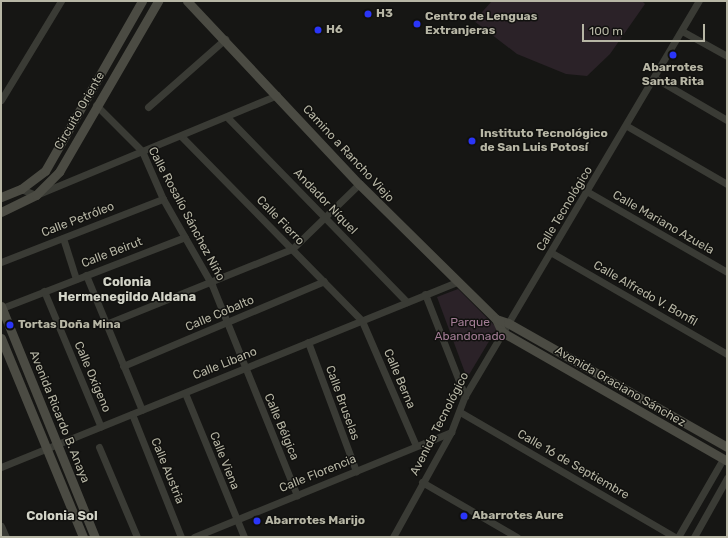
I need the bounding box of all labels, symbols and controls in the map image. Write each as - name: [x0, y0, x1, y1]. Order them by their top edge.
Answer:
- place label: H3: [376, 7, 393, 21]
- marker: H3: [363, 9, 373, 19]
- place label: Centro de Lenguas Extranjeras: [425, 10, 537, 38]
- scale bar: [584, 16, 707, 42]
- marker: Centro de Lenguas Extranjeras: [412, 19, 422, 29]
- place label: H6: [326, 23, 343, 37]
- text: 100 m: [589, 24, 623, 38]
- marker: H6: [313, 25, 323, 35]
- marker: Abarrotes Santa Rita: [668, 50, 678, 60]
- place label: Abarrotes Santa Rita: [642, 61, 704, 89]
- street label: Circuito Oriente: [52, 70, 108, 152]
- street label: Camino a Rancho Viejo: [299, 102, 397, 206]
- place label: Instituto Tecnológico de San Luis Potosí: [480, 127, 608, 155]
- marker: Instituto Tecnológico de San Luis Potosí: [467, 136, 477, 146]
- street label: Calle Rosalío Sánchez Niño: [145, 145, 227, 283]
- street label: Calle Tecnológico: [534, 164, 596, 254]
- street label: Andador Níquel: [290, 166, 360, 238]
- street label: Calle Mariano Azuela: [610, 188, 716, 258]
- street label: Calle Fierro: [253, 193, 307, 249]
- street label: Calle Petróleo: [39, 199, 117, 241]
- street label: Calle Beirut: [79, 235, 145, 271]
- street label: Calle Alfredo V. Bonfil: [590, 258, 700, 330]
- district label: Colonia Hermenegildo Aldana: [58, 275, 196, 306]
- street label: Calle Cobalto: [183, 293, 257, 335]
- park label: Parque Abandonado: [434, 316, 506, 344]
- place label: Tortas Doña Mina: [18, 318, 121, 332]
- marker: Tortas Doña Mina: [5, 320, 15, 330]
- street label: Calle Oxígeno: [71, 339, 113, 415]
- street label: Avenida Graciano Sánchez: [552, 344, 688, 430]
- street label: Calle Libano: [191, 345, 259, 383]
- street label: Calle Berna: [380, 347, 418, 411]
- street label: Avenida Ricardo B. Anaya: [26, 349, 92, 485]
- street label: Calle Bruselas: [322, 364, 362, 442]
- street label: Avenida Tecnológico: [408, 370, 472, 478]
- street label: Calle Bélgica: [260, 391, 302, 463]
- street label: Calle 16 de Septiembre: [515, 427, 631, 503]
- street label: Calle Viena: [206, 430, 242, 492]
- street label: Calle Austria: [147, 436, 187, 506]
- street label: Calle Florencia: [278, 452, 358, 496]
- district label: Colonia Sol: [26, 508, 98, 524]
- place label: Abarrotes Aure: [472, 509, 564, 523]
- marker: Abarrotes Aure: [459, 511, 469, 521]
- place label: Abarrotes Marijo: [265, 514, 365, 528]
- marker: Abarrotes Marijo: [252, 516, 262, 526]

